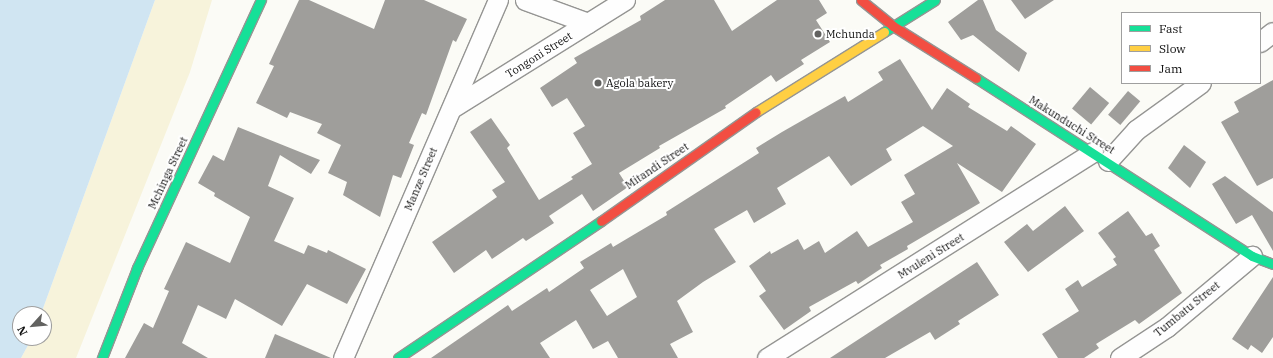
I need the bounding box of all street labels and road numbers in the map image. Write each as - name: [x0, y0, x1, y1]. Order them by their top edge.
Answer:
- street label: Tongoni Street: [503, 29, 575, 81]
- street label: Makunduchi Street: [1027, 93, 1117, 157]
- street label: Mchinga Street: [146, 135, 190, 211]
- street label: Mitandi Street: [623, 140, 691, 192]
- street label: Manze Street: [402, 145, 440, 213]
- street label: Mvuleni Street: [896, 230, 966, 282]
- street label: Tumbatu Street: [1151, 278, 1223, 340]

